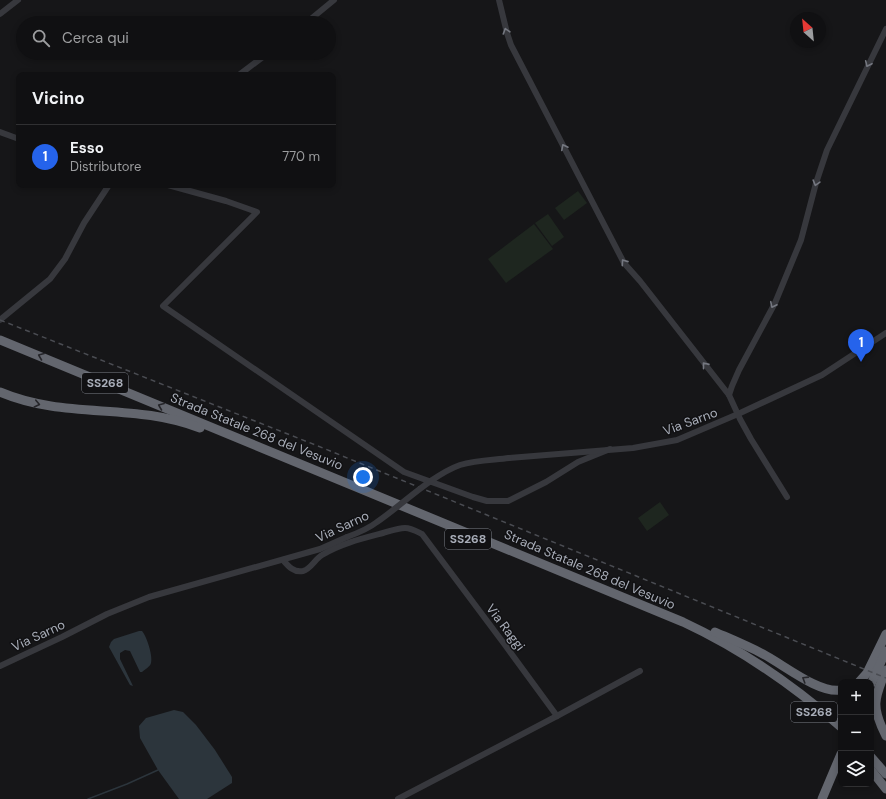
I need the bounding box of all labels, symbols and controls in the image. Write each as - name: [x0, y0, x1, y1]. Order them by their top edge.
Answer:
- north arrow: [790, 12, 826, 48]
- search box: [16, 16, 336, 60]
- icon: search: [30, 27, 52, 49]
- text: Cerca qui: [62, 28, 129, 48]
- one-way arrow: [502, 28, 511, 35]
- one-way arrow: [865, 60, 873, 67]
- text: Vicino: [32, 87, 85, 109]
- text: Esso: [70, 138, 104, 158]
- one-way arrow: [561, 144, 569, 152]
- text: 1: [43, 148, 47, 165]
- text: 770 m: [282, 148, 320, 165]
- text: Distributore: [70, 158, 142, 175]
- one-way arrow: [812, 179, 821, 186]
- one-way arrow: [622, 260, 629, 267]
- one-way arrow: [770, 301, 778, 308]
- pin: 1: [848, 329, 874, 362]
- one-way arrow: [37, 353, 44, 361]
- one-way arrow: [702, 362, 709, 369]
- road number: SS268: [82, 373, 128, 393]
- street label: Strada Statale 268 del Vesuvio: [168, 389, 346, 474]
- one-way arrow: [33, 399, 40, 408]
- one-way arrow: [158, 402, 165, 410]
- street label: Via Sarno: [661, 404, 720, 439]
- your location: [353, 467, 373, 487]
- street label: Via Sarno: [313, 507, 372, 546]
- street label: Strada Statale 268 del Vesuvio: [502, 526, 678, 613]
- road number: SS268: [445, 529, 491, 549]
- street label: Via Raggi: [482, 600, 529, 654]
- street label: Via Sarno: [9, 616, 68, 655]
- one-way arrow: [802, 676, 809, 683]
- map controls: [838, 679, 874, 787]
- button: +: [838, 679, 874, 715]
- road number: SS268: [791, 702, 837, 722]
- button: −: [838, 715, 874, 751]
- button: layers: [838, 751, 874, 787]

